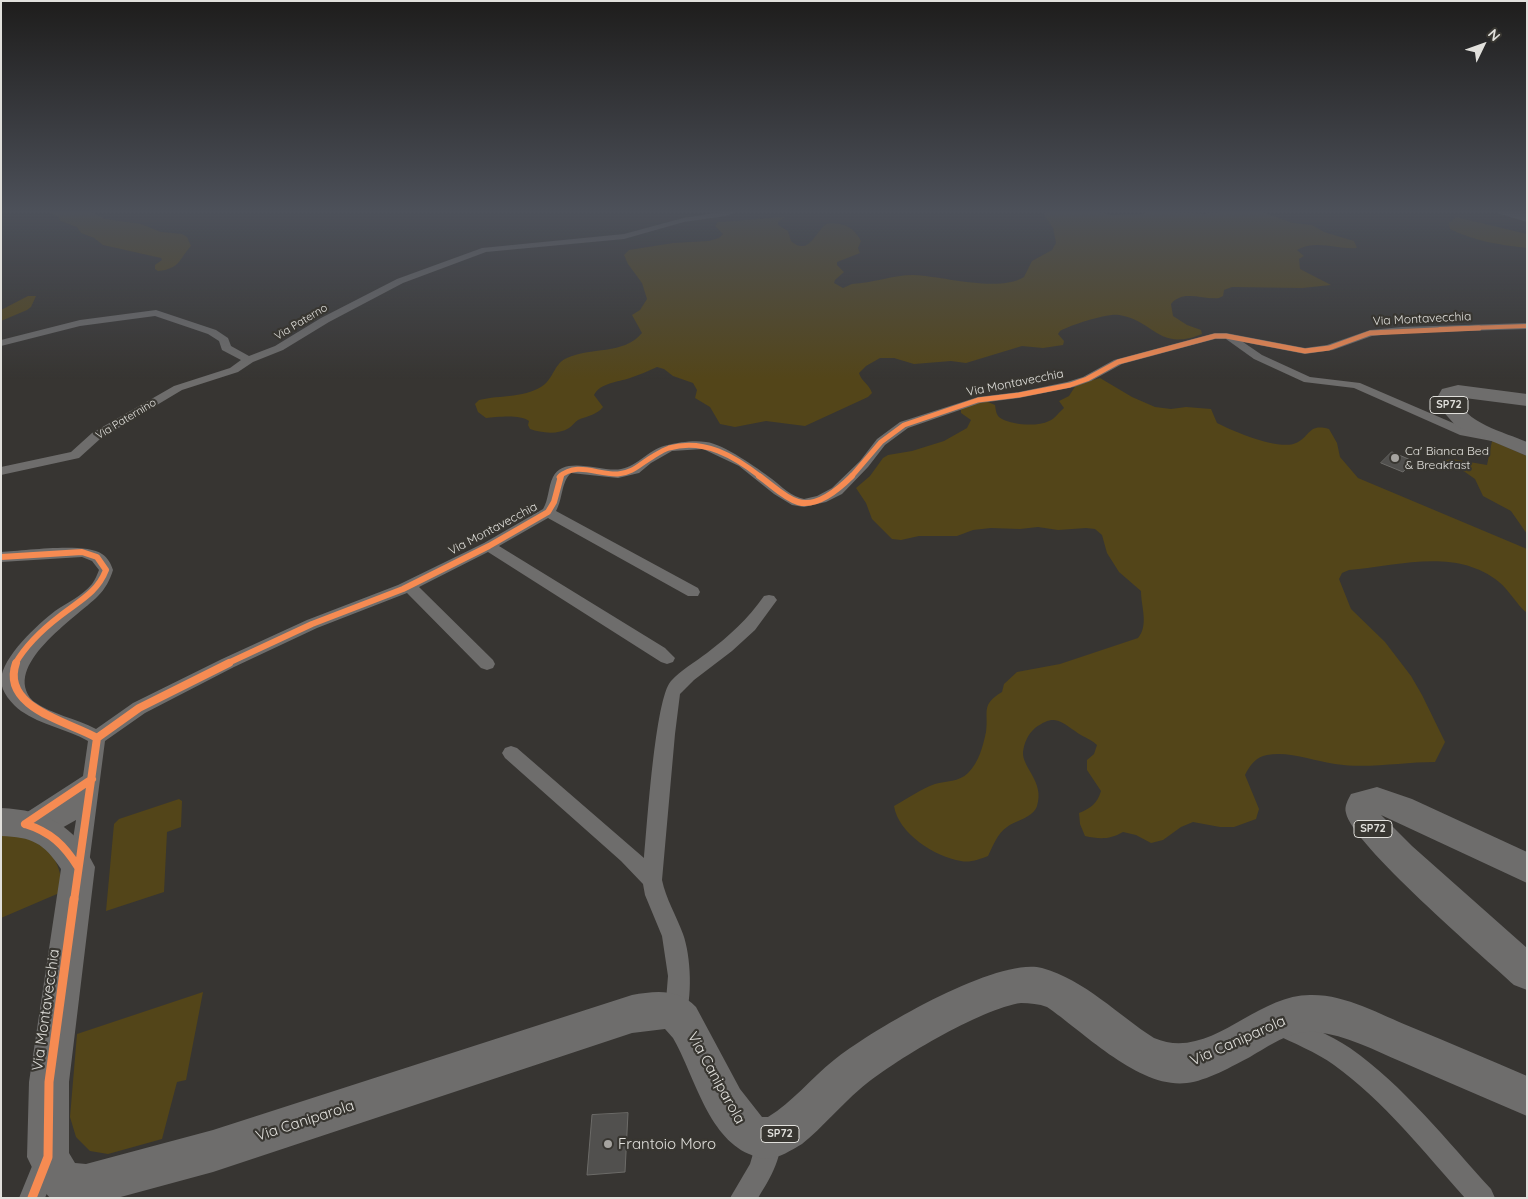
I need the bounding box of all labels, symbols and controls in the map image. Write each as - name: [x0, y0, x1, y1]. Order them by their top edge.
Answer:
- north arrow: [1458, 20, 1508, 70]
- text: N: [1484, 25, 1504, 45]
- street label: Via Paterno: [272, 301, 330, 343]
- street label: Via Montavecchia: [1372, 309, 1472, 329]
- street label: Via Montavecchia: [965, 367, 1065, 399]
- street label: Via Paternino: [93, 396, 159, 442]
- road number: SP72: [1430, 396, 1468, 414]
- place label: Ca' Bianca Bed & Breakfast: [1405, 444, 1489, 472]
- marker: Ca' Bianca Bed & Breakfast: [1389, 452, 1401, 464]
- street label: Via Montavecchia: [446, 500, 540, 558]
- road number: SP72: [1354, 821, 1392, 838]
- street label: Via Montavecchia: [29, 948, 63, 1072]
- street label: Via Caniparola: [1188, 1012, 1288, 1070]
- street label: Via Caniparola: [683, 1029, 749, 1127]
- street label: Via Caniparola: [254, 1097, 356, 1145]
- road number: SP72: [761, 1126, 799, 1142]
- place label: Frantoio Moro: [618, 1135, 716, 1153]
- marker: Frantoio Moro: [602, 1138, 614, 1150]

